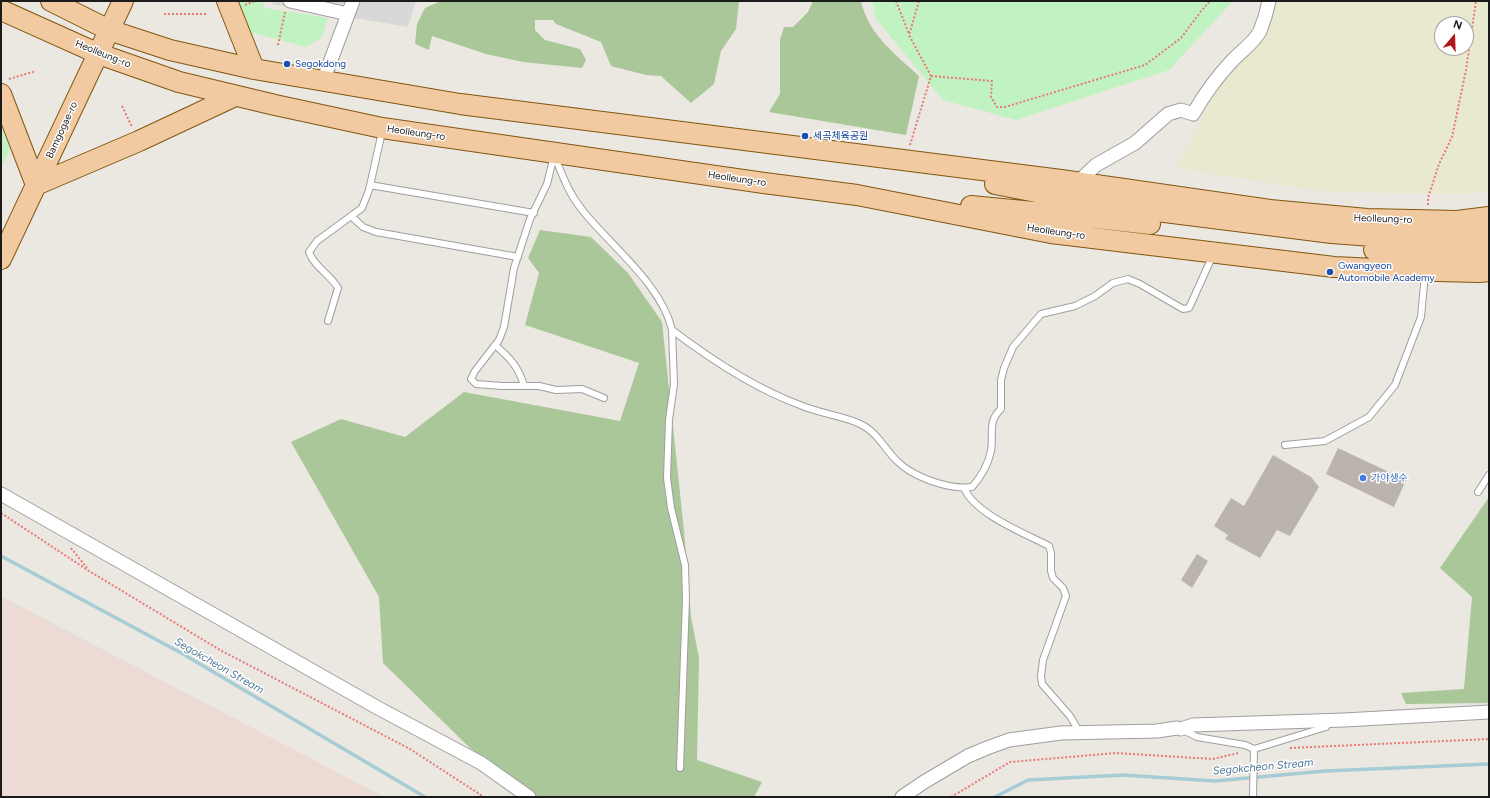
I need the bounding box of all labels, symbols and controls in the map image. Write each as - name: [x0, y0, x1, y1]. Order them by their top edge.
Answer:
- north arrow: [1434, 16, 1474, 56]
- text: N: [1452, 18, 1464, 33]
- street label: Heolleung-ro: [73, 37, 133, 71]
- place label: Segokdong: [295, 58, 346, 70]
- marker: Segokdong: [282, 59, 292, 69]
- street label: Bamgogae-ro: [44, 100, 80, 160]
- street label: Heolleung-ro: [386, 123, 446, 143]
- place label: 세곡체육공원: [813, 130, 868, 142]
- marker: 세곡체육공원: [800, 131, 810, 141]
- street label: Heolleung-ro: [707, 169, 767, 189]
- street label: Heolleung-ro: [1353, 212, 1413, 226]
- street label: Heolleung-ro: [1026, 222, 1086, 242]
- place label: Gwangyeon Automobile Academy: [1338, 260, 1435, 284]
- marker: Gwangyeon Automobile Academy: [1325, 267, 1335, 277]
- place label: 가야생수: [1371, 472, 1408, 484]
- marker: 가야생수: [1358, 473, 1368, 483]
- water label: Segokcheon Stream: [172, 635, 266, 697]
- water label: Segokcheon Stream: [1212, 756, 1314, 778]

